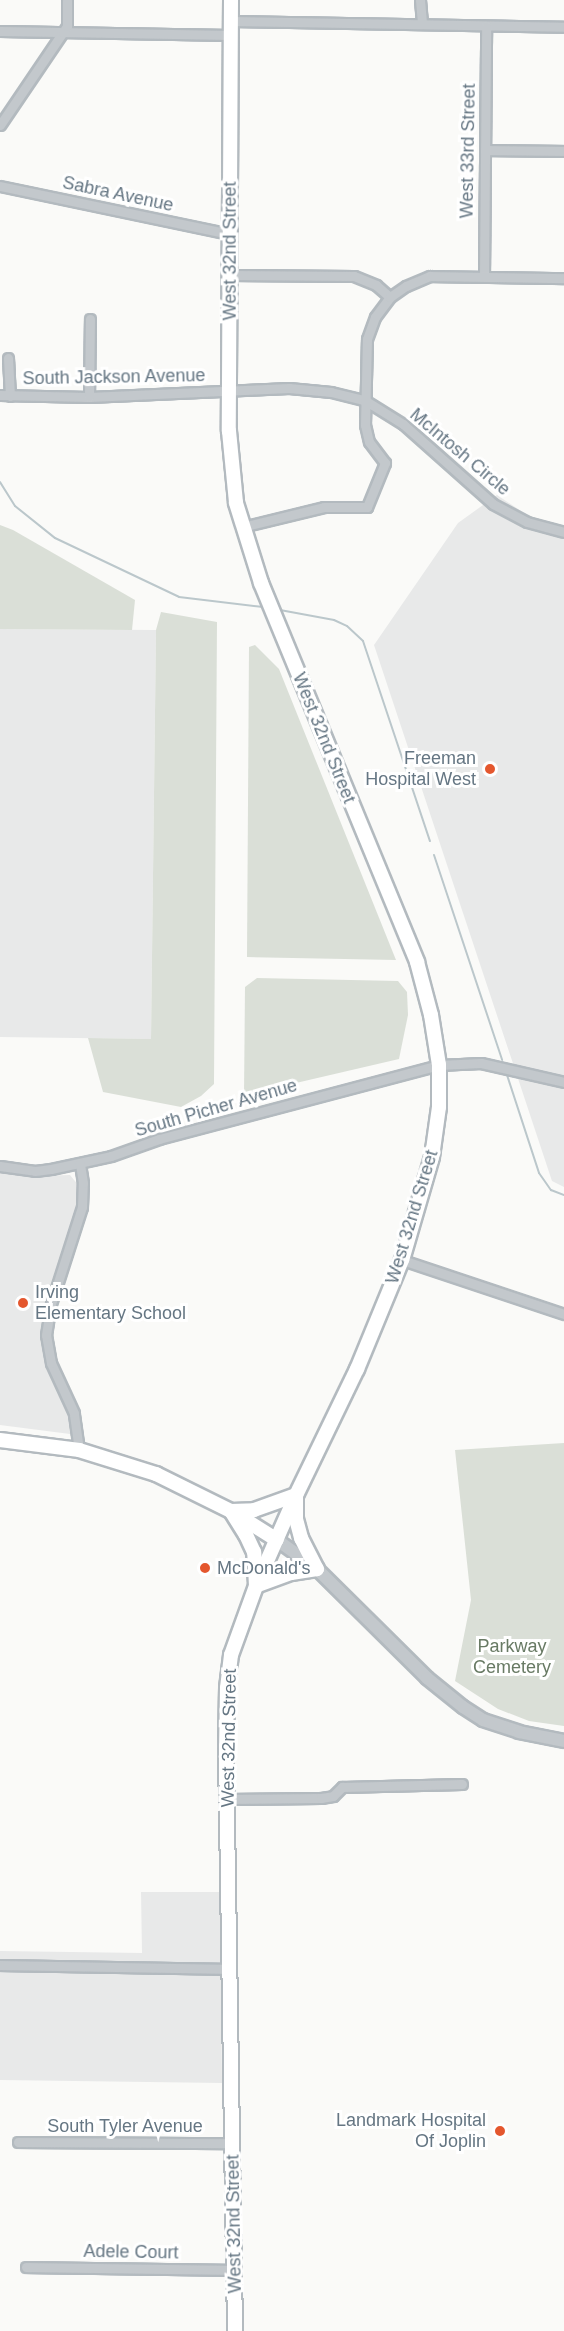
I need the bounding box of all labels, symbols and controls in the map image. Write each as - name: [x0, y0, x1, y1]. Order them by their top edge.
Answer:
- street label: West 33rd Street: [456, 83, 480, 219]
- street label: Sabra Avenue: [60, 172, 176, 216]
- street label: West 32nd Street: [219, 182, 241, 320]
- street label: South Jackson Avenue: [22, 365, 206, 389]
- street label: McIntosh Circle: [406, 404, 514, 500]
- street label: West 32nd Street: [288, 670, 360, 806]
- place label: Freeman Hospital West: [365, 748, 476, 790]
- marker: Freeman Hospital West: [481, 760, 499, 778]
- street label: South Picher Avenue: [132, 1074, 300, 1142]
- street label: West 32nd Street: [381, 1148, 443, 1286]
- place label: Irving Elementary School: [35, 1282, 186, 1324]
- marker: Irving Elementary School: [16, 1296, 30, 1310]
- place label: McDonald's: [217, 1557, 310, 1579]
- marker: McDonald's: [198, 1561, 212, 1575]
- park label: Parkway Cemetery: [473, 1636, 551, 1678]
- street label: West 32nd Street: [217, 1668, 241, 1808]
- place label: Landmark Hospital Of Joplin: [336, 2110, 486, 2152]
- street label: South Tyler Avenue: [47, 2115, 203, 2137]
- marker: Landmark Hospital Of Joplin: [491, 2122, 509, 2140]
- street label: West 32nd Street: [222, 2154, 246, 2294]
- street label: Adele Court: [83, 2240, 179, 2264]

